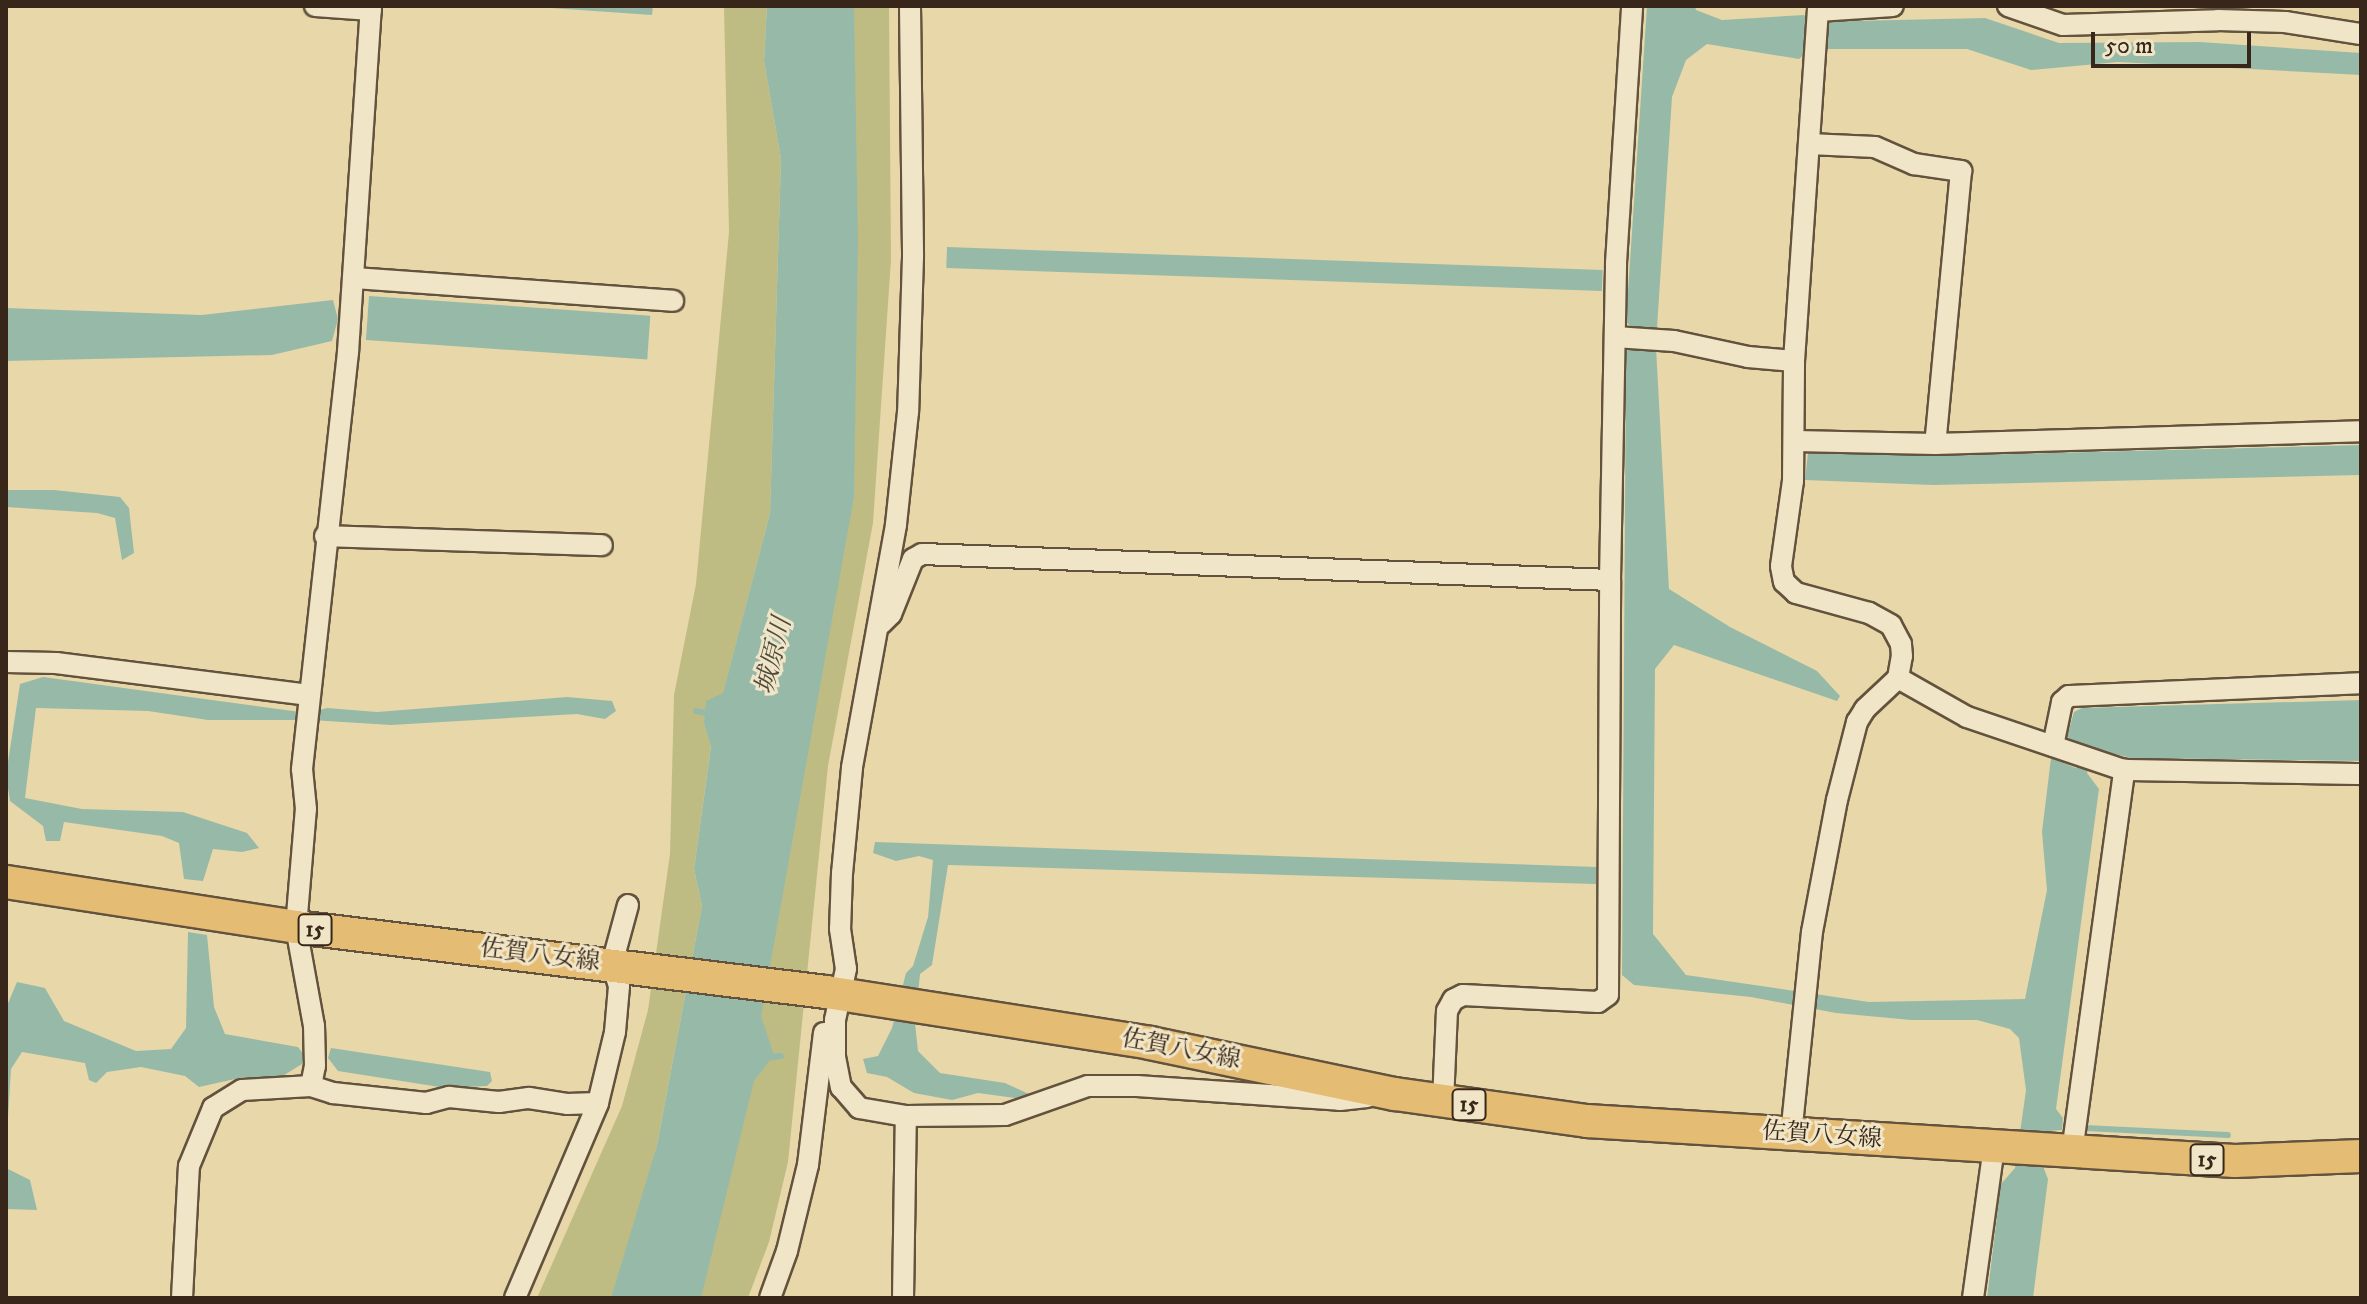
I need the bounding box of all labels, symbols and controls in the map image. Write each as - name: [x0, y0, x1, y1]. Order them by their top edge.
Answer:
- scale bar: [2095, 16, 2255, 66]
- text: 50 m: [2105, 31, 2153, 61]
- water label: 城原川: [749, 614, 799, 698]
- road number: 15: [297, 912, 333, 948]
- street label: 佐賀八女線: [479, 934, 601, 978]
- street label: 佐賀八女線: [1119, 1024, 1243, 1076]
- road number: 15: [1451, 1087, 1487, 1123]
- street label: 佐賀八女線: [1761, 1117, 1883, 1155]
- road number: 15: [2189, 1142, 2225, 1178]

